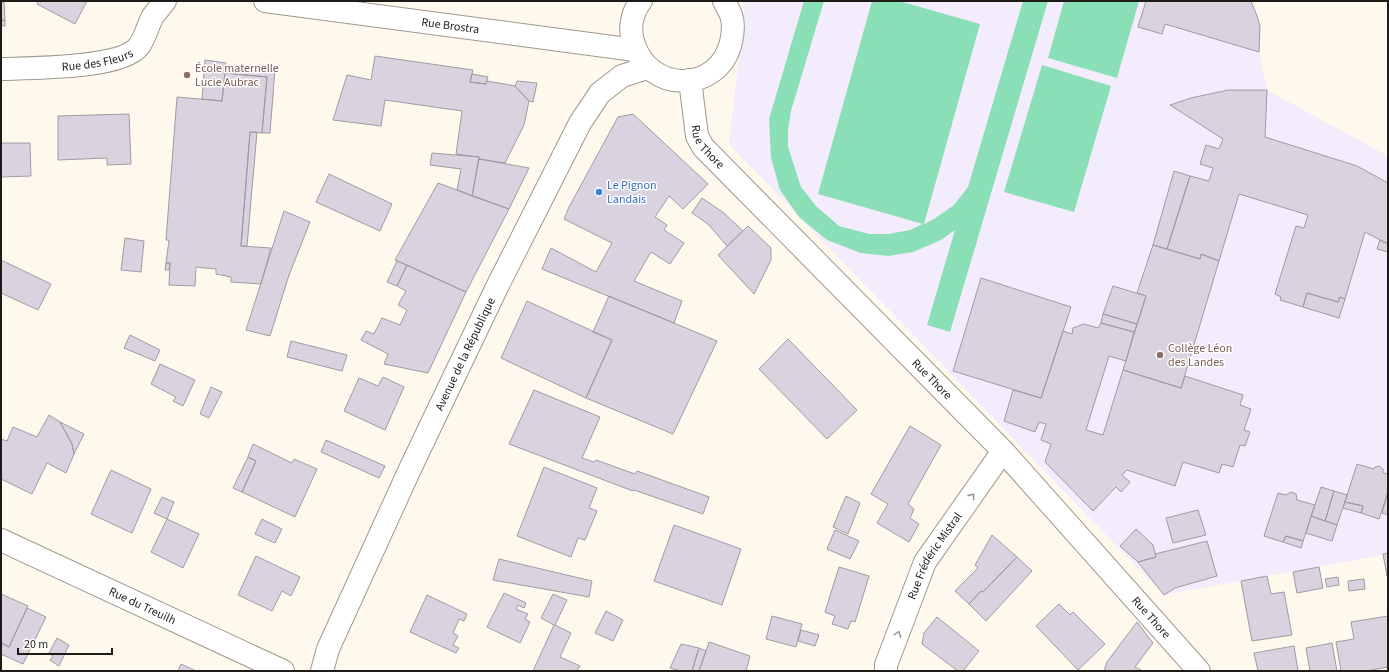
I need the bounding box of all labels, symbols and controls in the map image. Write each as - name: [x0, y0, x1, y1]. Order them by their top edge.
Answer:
- street label: Rue Brostra: [420, 14, 480, 38]
- street label: Rue des Fleurs: [61, 45, 136, 76]
- place label: École maternelle Lucie Aubrac: [195, 60, 279, 91]
- marker: École maternelle Lucie Aubrac: [182, 70, 192, 80]
- street label: Rue Thore: [687, 124, 728, 173]
- place label: Le Pignon Landais: [607, 177, 656, 208]
- marker: Le Pignon Landais: [594, 187, 604, 197]
- street label: Avenue de la République: [431, 295, 500, 414]
- place label: Collège Léon des Landes: [1168, 340, 1232, 371]
- marker: Collège Léon des Landes: [1155, 350, 1165, 360]
- street label: Rue Thore: [908, 355, 956, 404]
- one-way arrow: [967, 493, 974, 500]
- street label: Rue Frédéric Mistral: [904, 509, 966, 602]
- street label: Rue du Treuilh: [106, 583, 179, 629]
- street label: Rue Thore: [1128, 593, 1174, 643]
- scale bar: [18, 630, 112, 656]
- one-way arrow: [894, 631, 902, 638]
- text: 20 m: [24, 636, 48, 653]

